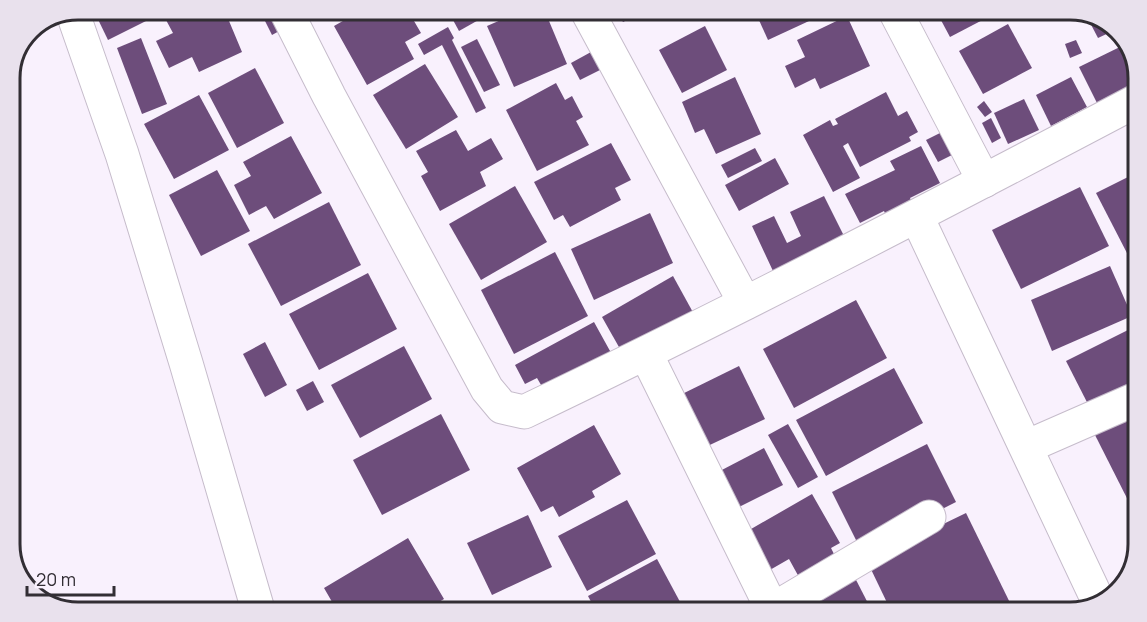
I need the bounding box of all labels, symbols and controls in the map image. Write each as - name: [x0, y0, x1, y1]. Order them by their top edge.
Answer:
- scale bar: [27, 559, 114, 597]
- text: 20 m: [36, 567, 76, 591]

